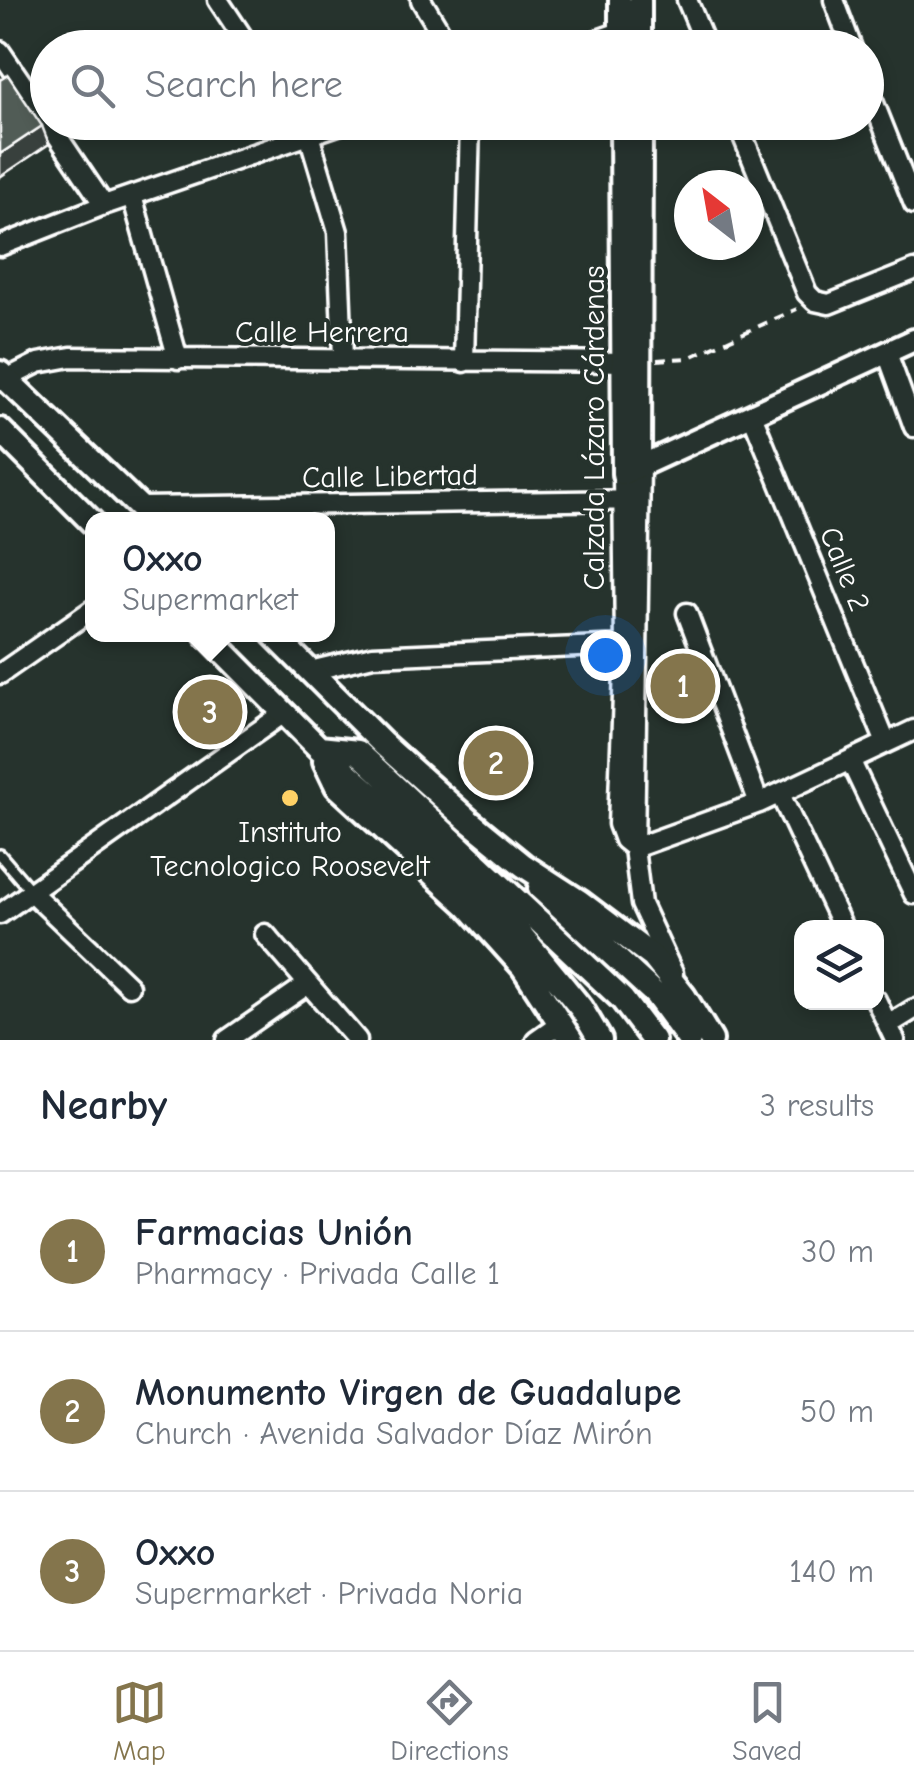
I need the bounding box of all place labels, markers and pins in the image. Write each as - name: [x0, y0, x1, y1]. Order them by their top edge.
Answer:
- pin: 1: [650, 648, 716, 724]
- pin: 3: [178, 674, 242, 750]
- pin: 2: [464, 726, 528, 800]
- marker: Instituto Tecnologico Roosevelt: [279, 787, 301, 809]
- place label: Instituto Tecnologico Roosevelt: [150, 815, 431, 884]

